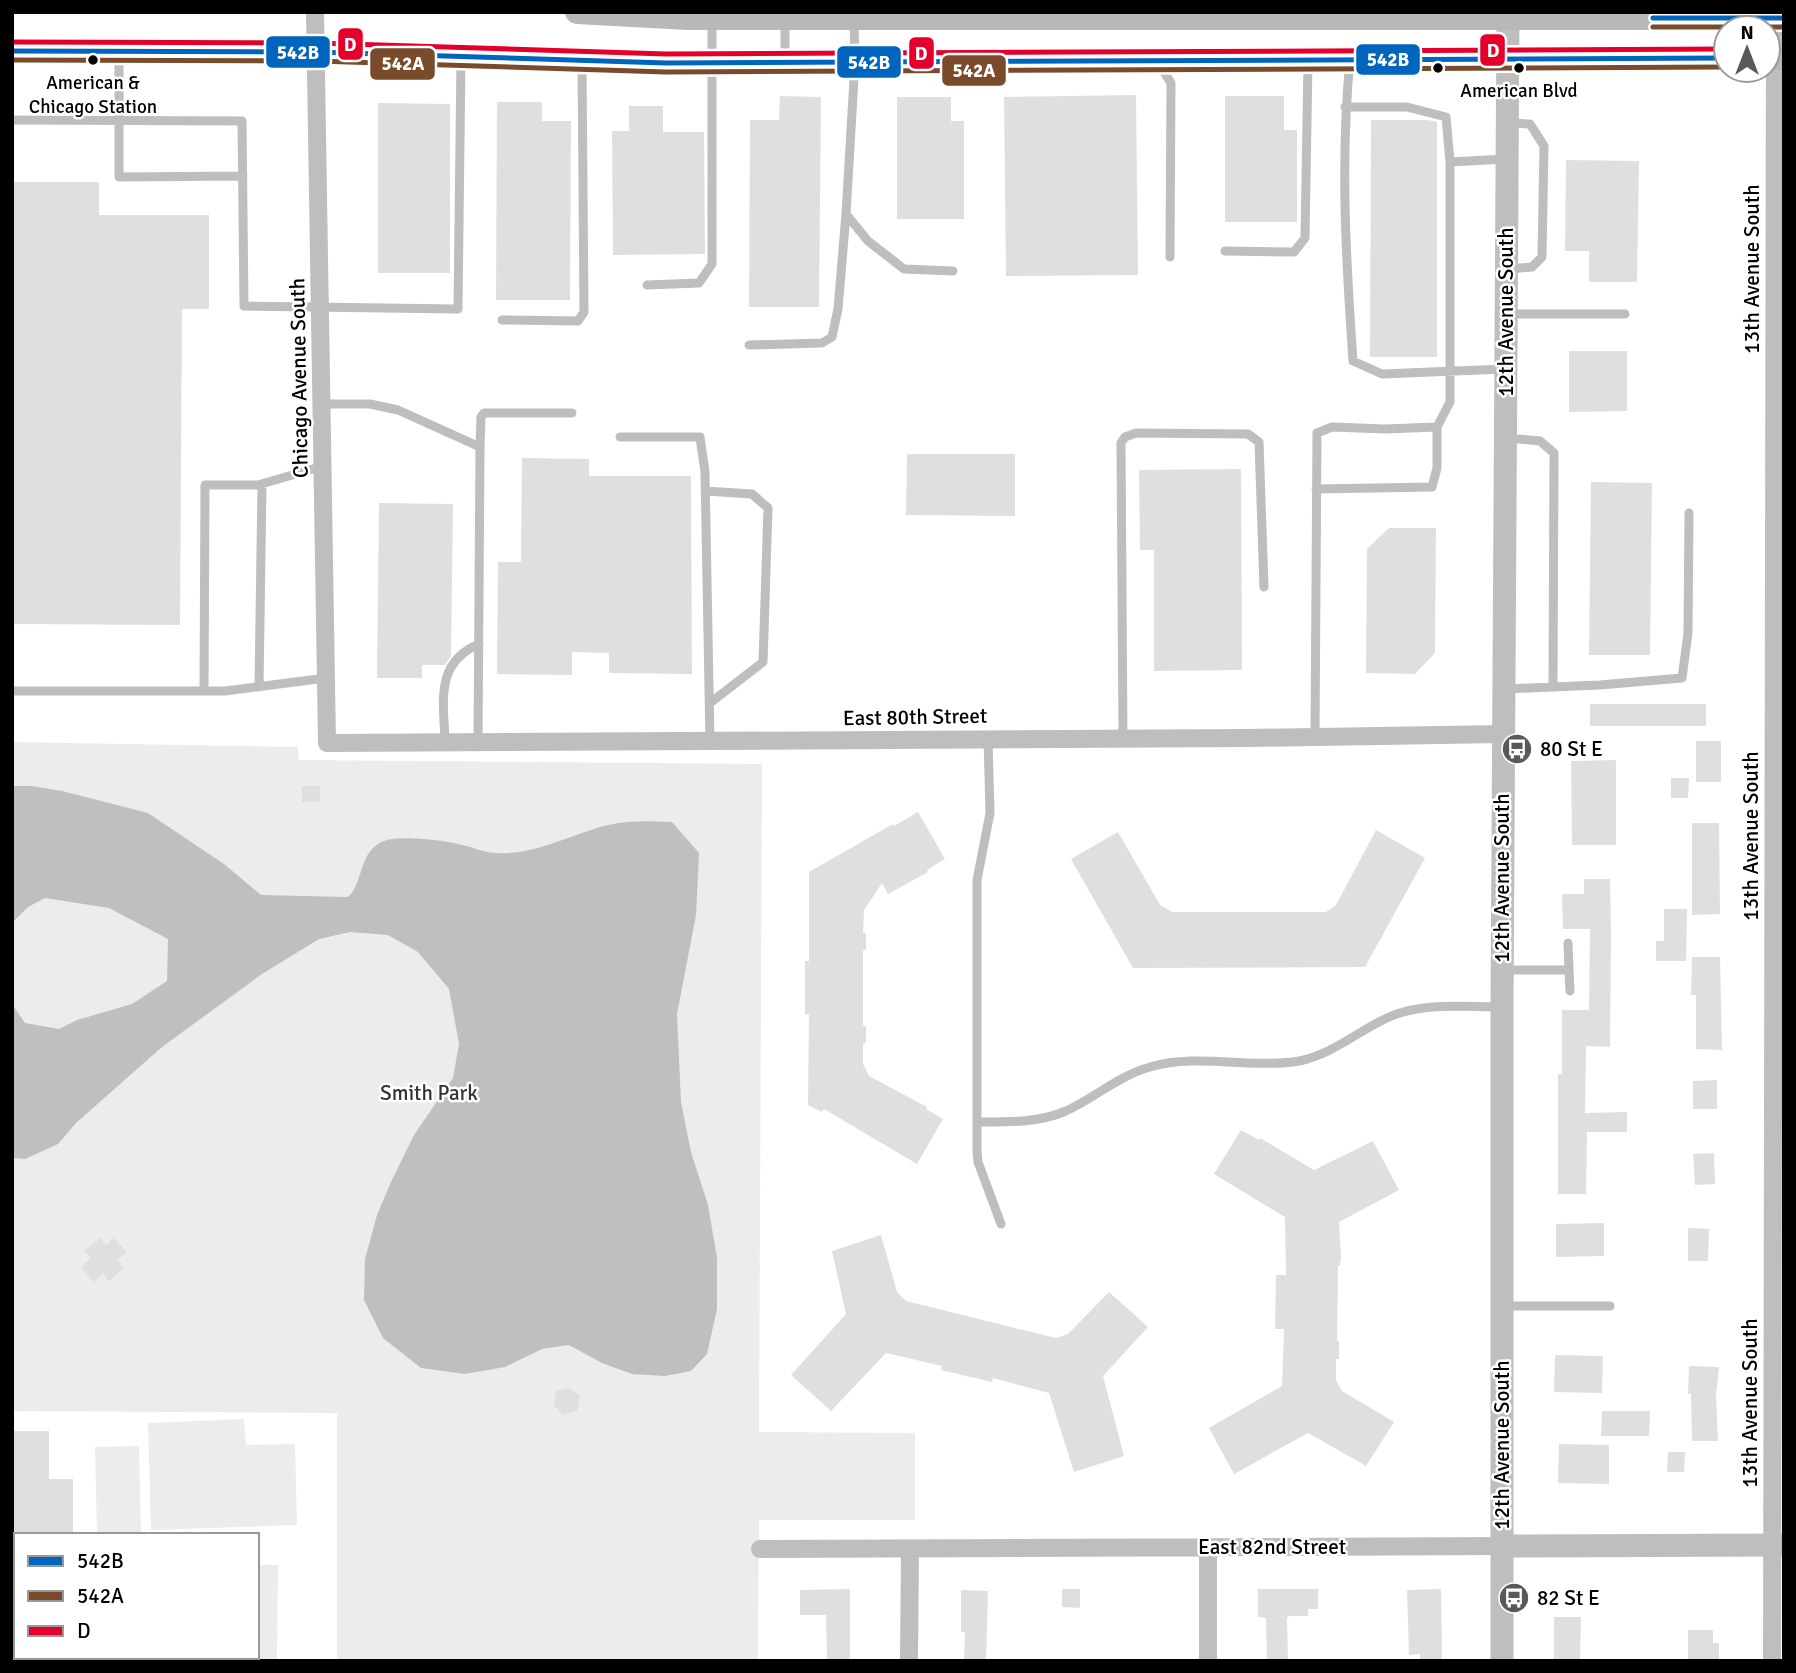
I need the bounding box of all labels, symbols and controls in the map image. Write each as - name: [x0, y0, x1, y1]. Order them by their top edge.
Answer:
- north arrow: [1712, 14, 1782, 84]
- text: N: [1740, 21, 1754, 45]
- line badge: D: [337, 27, 364, 61]
- text: D: [344, 33, 356, 57]
- line badge: D: [1479, 33, 1506, 67]
- line badge: 542B: [265, 35, 331, 69]
- line badge: D: [908, 36, 935, 70]
- text: D: [1487, 39, 1499, 63]
- text: 542B: [277, 41, 320, 65]
- text: D: [915, 42, 927, 66]
- line badge: 542B: [1355, 43, 1421, 76]
- line badge: 542B: [836, 45, 902, 79]
- line badge: 542A: [369, 47, 436, 81]
- text: 542B: [1367, 48, 1410, 72]
- text: 542B: [848, 51, 891, 75]
- text: 542A: [382, 52, 424, 76]
- marker: American & Chicago Station: [86, 53, 100, 67]
- line badge: 542A: [941, 54, 1007, 87]
- text: 542A: [953, 59, 995, 83]
- unlabelled marker: [1431, 61, 1445, 75]
- marker: American Blvd: [1512, 61, 1526, 75]
- place label: American & Chicago Station: [29, 71, 157, 119]
- place label: American Blvd: [1460, 79, 1578, 103]
- street label: 13th Avenue South: [1739, 184, 1765, 354]
- street label: 12th Avenue South: [1493, 227, 1519, 397]
- street label: Chicago Avenue South: [284, 278, 314, 478]
- street label: East 80th Street: [843, 703, 987, 731]
- bus stop icon: 80 St E: [1500, 732, 1534, 766]
- place label: 80 St E: [1540, 736, 1603, 762]
- street label: 13th Avenue South: [1738, 751, 1764, 921]
- street label: 12th Avenue South: [1489, 793, 1515, 963]
- park label: Smith Park: [380, 1080, 478, 1106]
- street label: 13th Avenue South: [1737, 1318, 1763, 1488]
- street label: 12th Avenue South: [1489, 1360, 1515, 1530]
- legend: [14, 1533, 259, 1659]
- street label: East 82nd Street: [1198, 1534, 1346, 1560]
- text: 542B: [77, 1548, 124, 1574]
- bus stop icon: 82 St E: [1497, 1581, 1531, 1615]
- text: 542A: [77, 1583, 124, 1609]
- place label: 82 St E: [1537, 1585, 1600, 1611]
- text: D: [77, 1618, 91, 1644]

